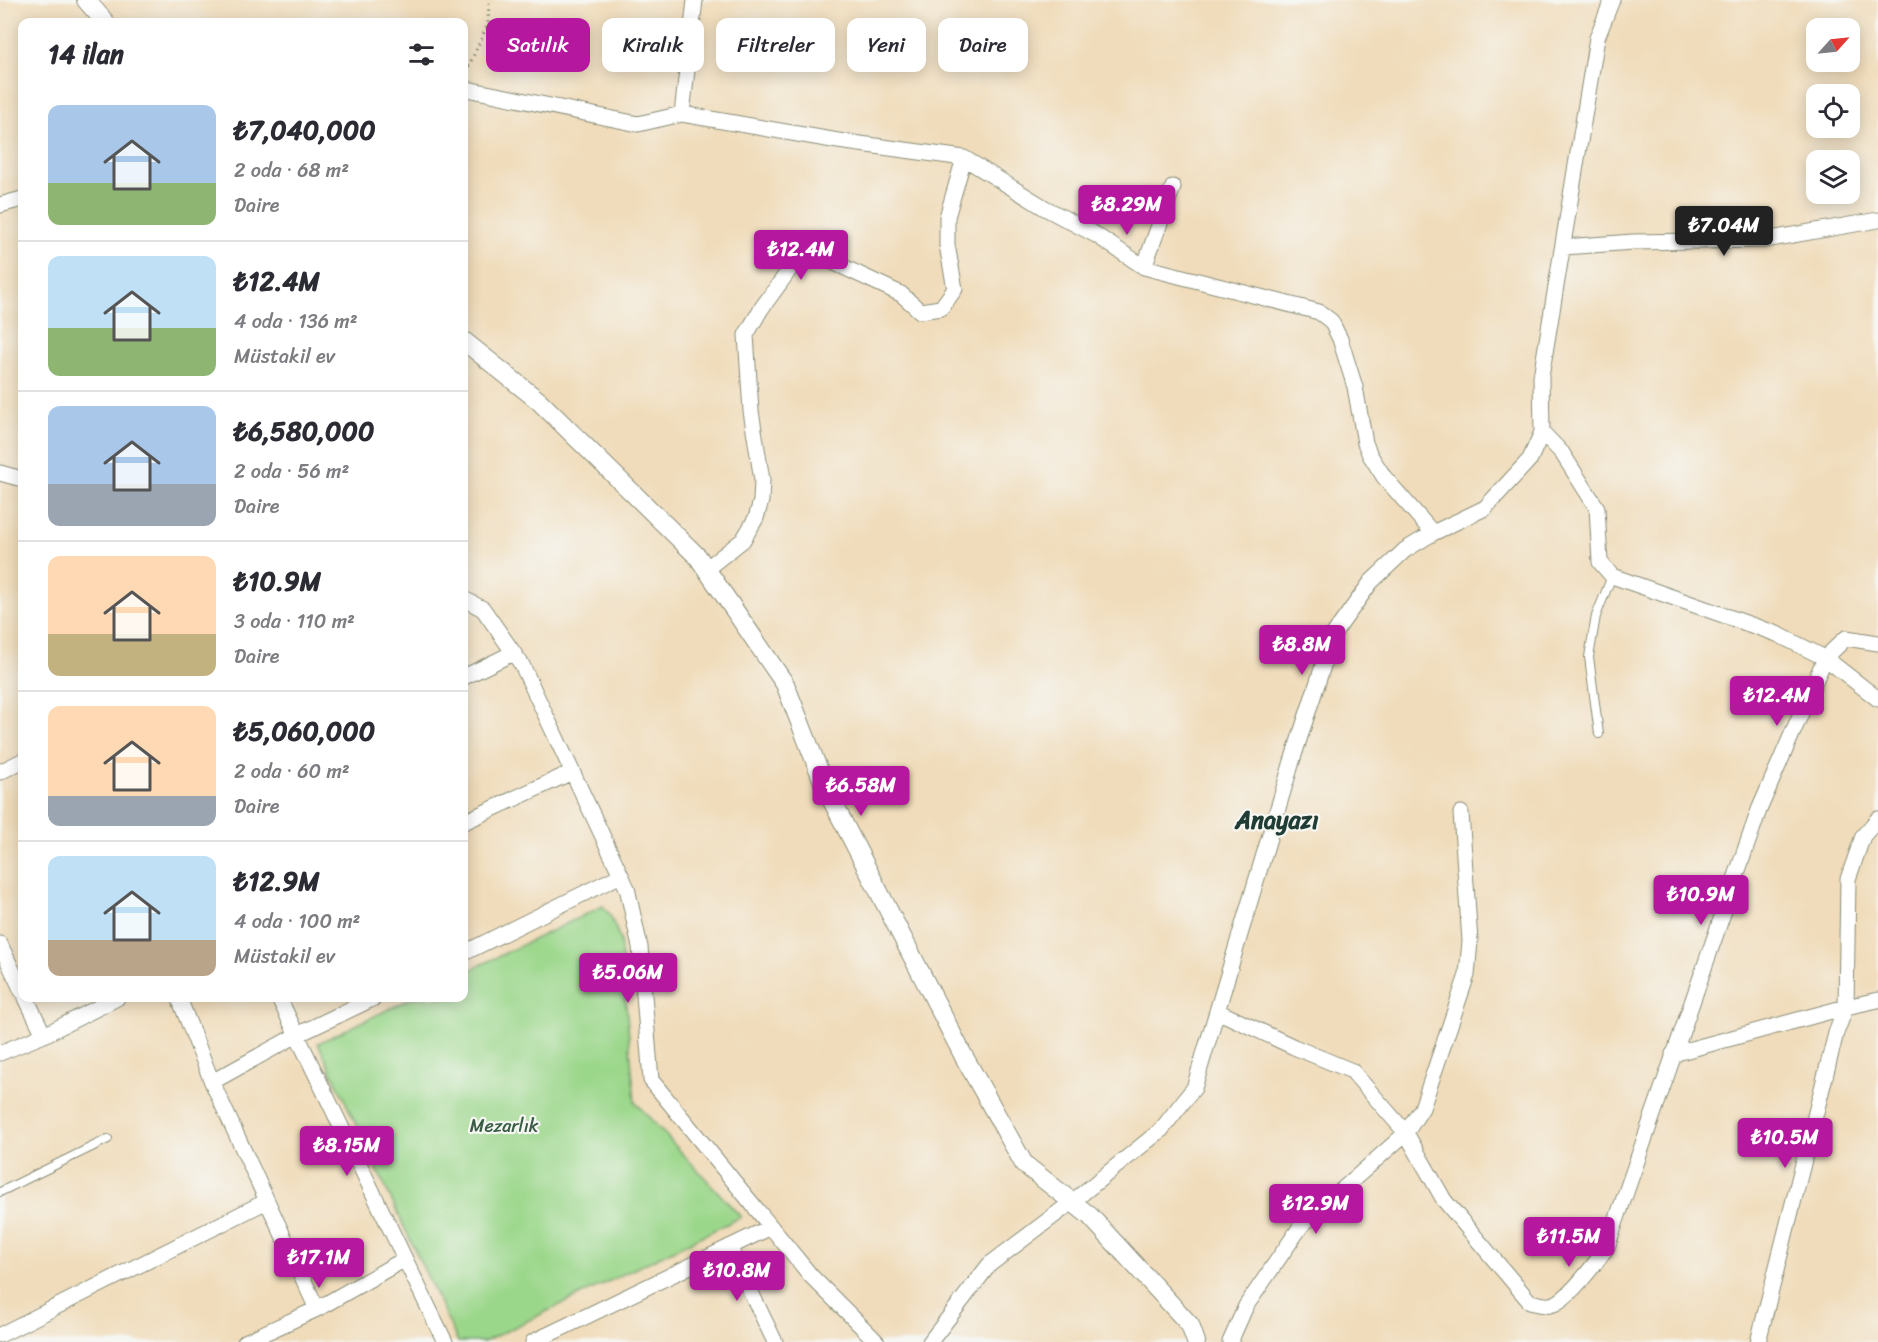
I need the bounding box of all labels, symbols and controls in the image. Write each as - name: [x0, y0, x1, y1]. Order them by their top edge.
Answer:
- chip: Satılık: [486, 18, 590, 72]
- chip: Kiralık: [602, 18, 704, 72]
- chip: Filtreler: [716, 18, 835, 72]
- chip: Yeni: [847, 18, 926, 72]
- chip: Daire: [938, 18, 1028, 72]
- north arrow: [1806, 18, 1860, 72]
- map controls: [1806, 18, 1860, 204]
- text: 14 ilan: [48, 31, 124, 77]
- icon: filters: [405, 38, 438, 71]
- button: locate: [1806, 84, 1860, 138]
- text: ₺7,040,000: [234, 107, 376, 153]
- icon: home: [96, 129, 168, 201]
- button: layers: [1806, 150, 1860, 204]
- text: 2 oda · 68 m²: [234, 153, 349, 188]
- pin: ₺8.29M: [1078, 185, 1176, 236]
- text: ₺8.29M: [1092, 187, 1162, 222]
- text: Daire: [234, 188, 279, 223]
- pin: ₺7.04M: [1675, 206, 1773, 257]
- text: ₺7.04M: [1689, 208, 1759, 243]
- pin: ₺12.4M: [752, 230, 850, 281]
- text: ₺12.4M: [768, 232, 834, 267]
- text: ₺12.4M: [234, 258, 320, 304]
- icon: home: [96, 280, 168, 352]
- text: 4 oda · 136 m²: [234, 304, 358, 339]
- text: Müstakil ev: [234, 339, 335, 374]
- text: ₺6,580,000: [234, 408, 374, 454]
- icon: home: [96, 430, 168, 502]
- text: 2 oda · 56 m²: [234, 454, 349, 489]
- text: Daire: [234, 489, 279, 524]
- text: ₺10.9M: [234, 558, 321, 604]
- icon: home: [96, 580, 168, 652]
- text: 3 oda · 110 m²: [234, 604, 355, 639]
- pin: ₺8.8M: [1260, 625, 1344, 676]
- text: ₺8.8M: [1273, 627, 1331, 662]
- text: Daire: [234, 639, 279, 674]
- pin: ₺12.4M: [1728, 676, 1826, 727]
- text: ₺12.4M: [1744, 678, 1810, 713]
- text: ₺5,060,000: [234, 708, 375, 754]
- icon: home: [96, 730, 168, 802]
- text: 2 oda · 60 m²: [234, 754, 350, 789]
- pin: ₺6.58M: [812, 766, 910, 817]
- text: ₺6.58M: [826, 768, 896, 803]
- text: Daire: [234, 789, 279, 824]
- district label: Anayazı: [1234, 799, 1319, 841]
- text: ₺12.9M: [234, 858, 320, 904]
- pin: ₺10.9M: [1652, 875, 1750, 926]
- text: ₺10.9M: [1668, 877, 1734, 912]
- icon: home: [96, 880, 168, 952]
- text: 4 oda · 100 m²: [234, 904, 360, 939]
- text: Müstakil ev: [234, 939, 335, 974]
- pin: ₺5.06M: [579, 953, 677, 1004]
- text: ₺5.06M: [593, 955, 663, 990]
- park label: Mezarlık: [470, 1110, 539, 1142]
- pin: ₺10.5M: [1736, 1118, 1834, 1169]
- text: ₺10.5M: [1752, 1120, 1818, 1155]
- pin: ₺8.15M: [298, 1126, 396, 1177]
- text: ₺8.15M: [314, 1128, 380, 1163]
- pin: ₺12.9M: [1267, 1184, 1365, 1235]
- text: ₺12.9M: [1283, 1186, 1349, 1221]
- pin: ₺11.5M: [1520, 1217, 1618, 1268]
- text: ₺11.5M: [1538, 1219, 1600, 1254]
- pin: ₺17.1M: [270, 1238, 368, 1289]
- text: ₺17.1M: [288, 1240, 350, 1275]
- pin: ₺10.8M: [688, 1251, 786, 1302]
- text: ₺10.8M: [704, 1253, 770, 1288]

